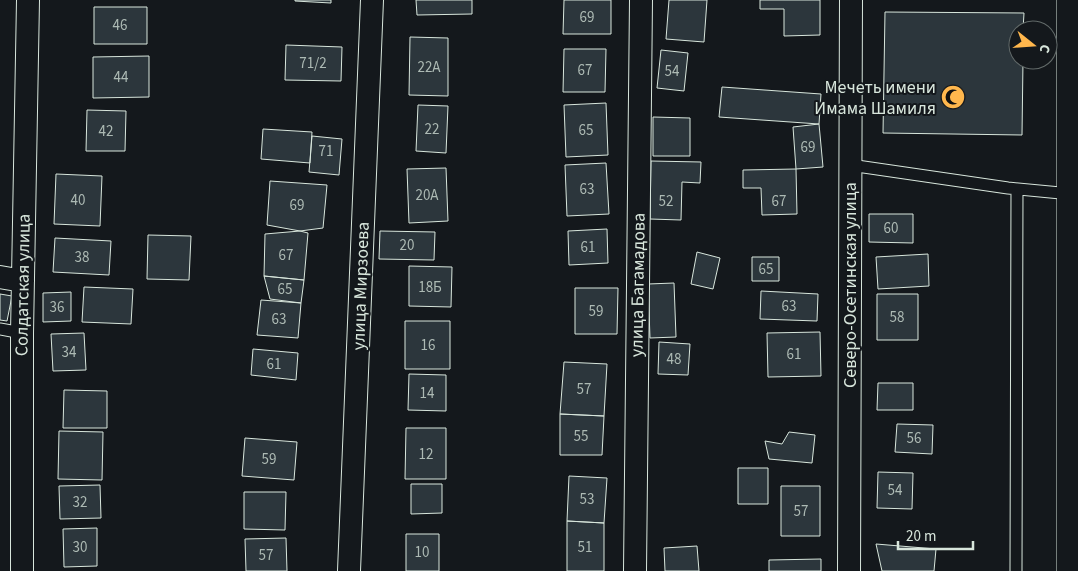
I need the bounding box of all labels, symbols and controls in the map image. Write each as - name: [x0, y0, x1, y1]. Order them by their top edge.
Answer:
- house number: 69: [580, 7, 594, 28]
- house number: 46: [113, 15, 127, 36]
- north arrow: [1008, 20, 1058, 70]
- text: С: [1034, 42, 1055, 55]
- house number: 71/2: [299, 53, 327, 74]
- house number: 22А: [417, 57, 441, 78]
- house number: 67: [578, 60, 592, 81]
- house number: 54: [665, 61, 680, 82]
- house number: 44: [114, 67, 129, 88]
- place label: Мечеть имени Имама Шамиля: [814, 75, 936, 121]
- mosque icon: Мечеть имени Имама Шамиля: [940, 84, 966, 110]
- house number: 22: [425, 119, 439, 140]
- house number: 65: [579, 120, 593, 141]
- house number: 42: [99, 121, 113, 142]
- house number: 69: [801, 137, 815, 158]
- house number: 71: [319, 141, 333, 162]
- house number: 63: [580, 179, 594, 200]
- street label: Северо-Осетинская улица: [838, 182, 863, 388]
- house number: 20А: [415, 185, 439, 206]
- house number: 40: [71, 190, 85, 211]
- house number: 52: [659, 191, 673, 212]
- house number: 67: [772, 191, 786, 212]
- house number: 69: [290, 195, 304, 216]
- street label: улица Багамадова: [624, 213, 652, 357]
- street label: Солдатская улица: [9, 214, 37, 356]
- house number: 60: [884, 218, 898, 239]
- street label: улица Мирзоева: [346, 221, 376, 351]
- house number: 20: [400, 235, 414, 256]
- house number: 61: [581, 237, 595, 258]
- house number: 67: [279, 245, 293, 266]
- house number: 38: [75, 247, 89, 268]
- house number: 65: [759, 259, 773, 280]
- house number: 18Б: [418, 277, 442, 298]
- house number: 65: [278, 279, 292, 300]
- house number: 63: [782, 296, 796, 317]
- house number: 36: [50, 297, 64, 318]
- house number: 59: [589, 301, 603, 322]
- house number: 58: [890, 307, 904, 328]
- house number: 63: [272, 309, 286, 330]
- house number: 16: [421, 335, 435, 356]
- house number: 34: [62, 342, 77, 363]
- house number: 61: [787, 344, 801, 365]
- house number: 48: [667, 349, 681, 370]
- house number: 61: [267, 354, 281, 375]
- house number: 57: [577, 379, 591, 400]
- house number: 14: [420, 383, 435, 404]
- house number: 55: [574, 426, 588, 447]
- house number: 56: [907, 428, 921, 449]
- house number: 12: [419, 444, 433, 465]
- house number: 59: [262, 449, 276, 470]
- house number: 54: [888, 480, 903, 501]
- house number: 53: [580, 489, 594, 510]
- house number: 32: [73, 492, 87, 513]
- house number: 57: [794, 501, 808, 522]
- scale bar: [898, 518, 973, 550]
- text: 20 m: [906, 526, 936, 547]
- house number: 30: [73, 537, 87, 558]
- house number: 51: [578, 537, 592, 558]
- house number: 10: [415, 542, 429, 563]
- house number: 57: [259, 545, 273, 566]

